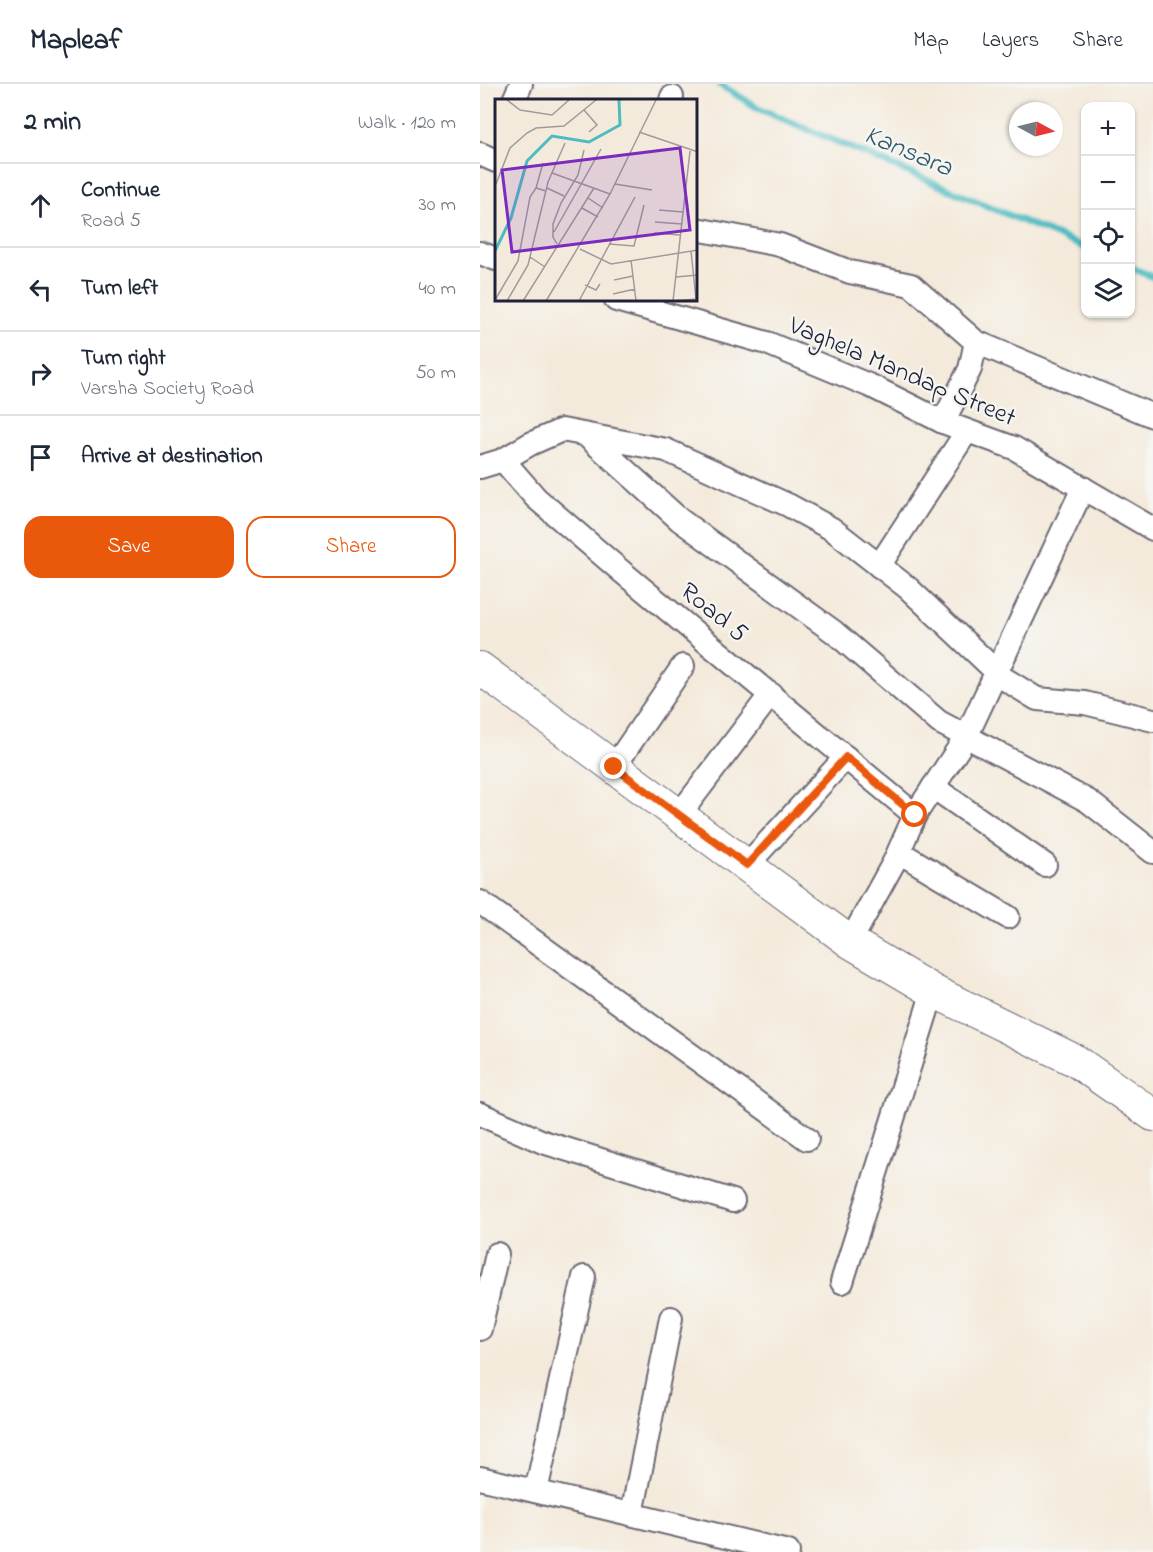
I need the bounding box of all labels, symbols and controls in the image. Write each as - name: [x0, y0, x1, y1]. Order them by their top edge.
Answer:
- text: Mapleaf: [30, 21, 122, 62]
- text: Map: [913, 26, 949, 56]
- text: Layers: [982, 26, 1039, 56]
- text: Share: [1072, 26, 1123, 56]
- inset map: [495, 99, 698, 302]
- north arrow: [1009, 102, 1063, 156]
- map controls: [1081, 102, 1135, 318]
- button: +: [1081, 102, 1135, 156]
- text: 2 min: [24, 104, 81, 142]
- text: Walk · 120 m: [358, 109, 456, 138]
- water label: Kansara: [858, 116, 958, 188]
- button: −: [1081, 156, 1135, 210]
- text: Continue: [81, 175, 160, 207]
- icon: ahead: [24, 189, 57, 222]
- text: 30 m: [419, 191, 456, 220]
- text: Road 5: [81, 207, 141, 236]
- button: locate: [1081, 210, 1135, 264]
- button: layers: [1081, 264, 1135, 318]
- icon: left: [24, 273, 57, 306]
- text: Turn left: [81, 273, 158, 305]
- text: 40 m: [419, 275, 456, 304]
- street label: Vaghela Mandap Street: [782, 307, 1021, 438]
- text: Turn right: [81, 343, 166, 375]
- icon: right: [24, 357, 57, 390]
- text: 50 m: [415, 359, 456, 388]
- text: Varsha Society Road: [81, 375, 254, 404]
- icon: arrive: [24, 441, 57, 474]
- text: Arrive at destination: [81, 441, 263, 473]
- button: Save: [24, 516, 234, 578]
- button: Share: [246, 516, 456, 578]
- street label: Road 5: [671, 574, 755, 653]
- route end: [600, 753, 626, 779]
- route start: [901, 801, 927, 827]

